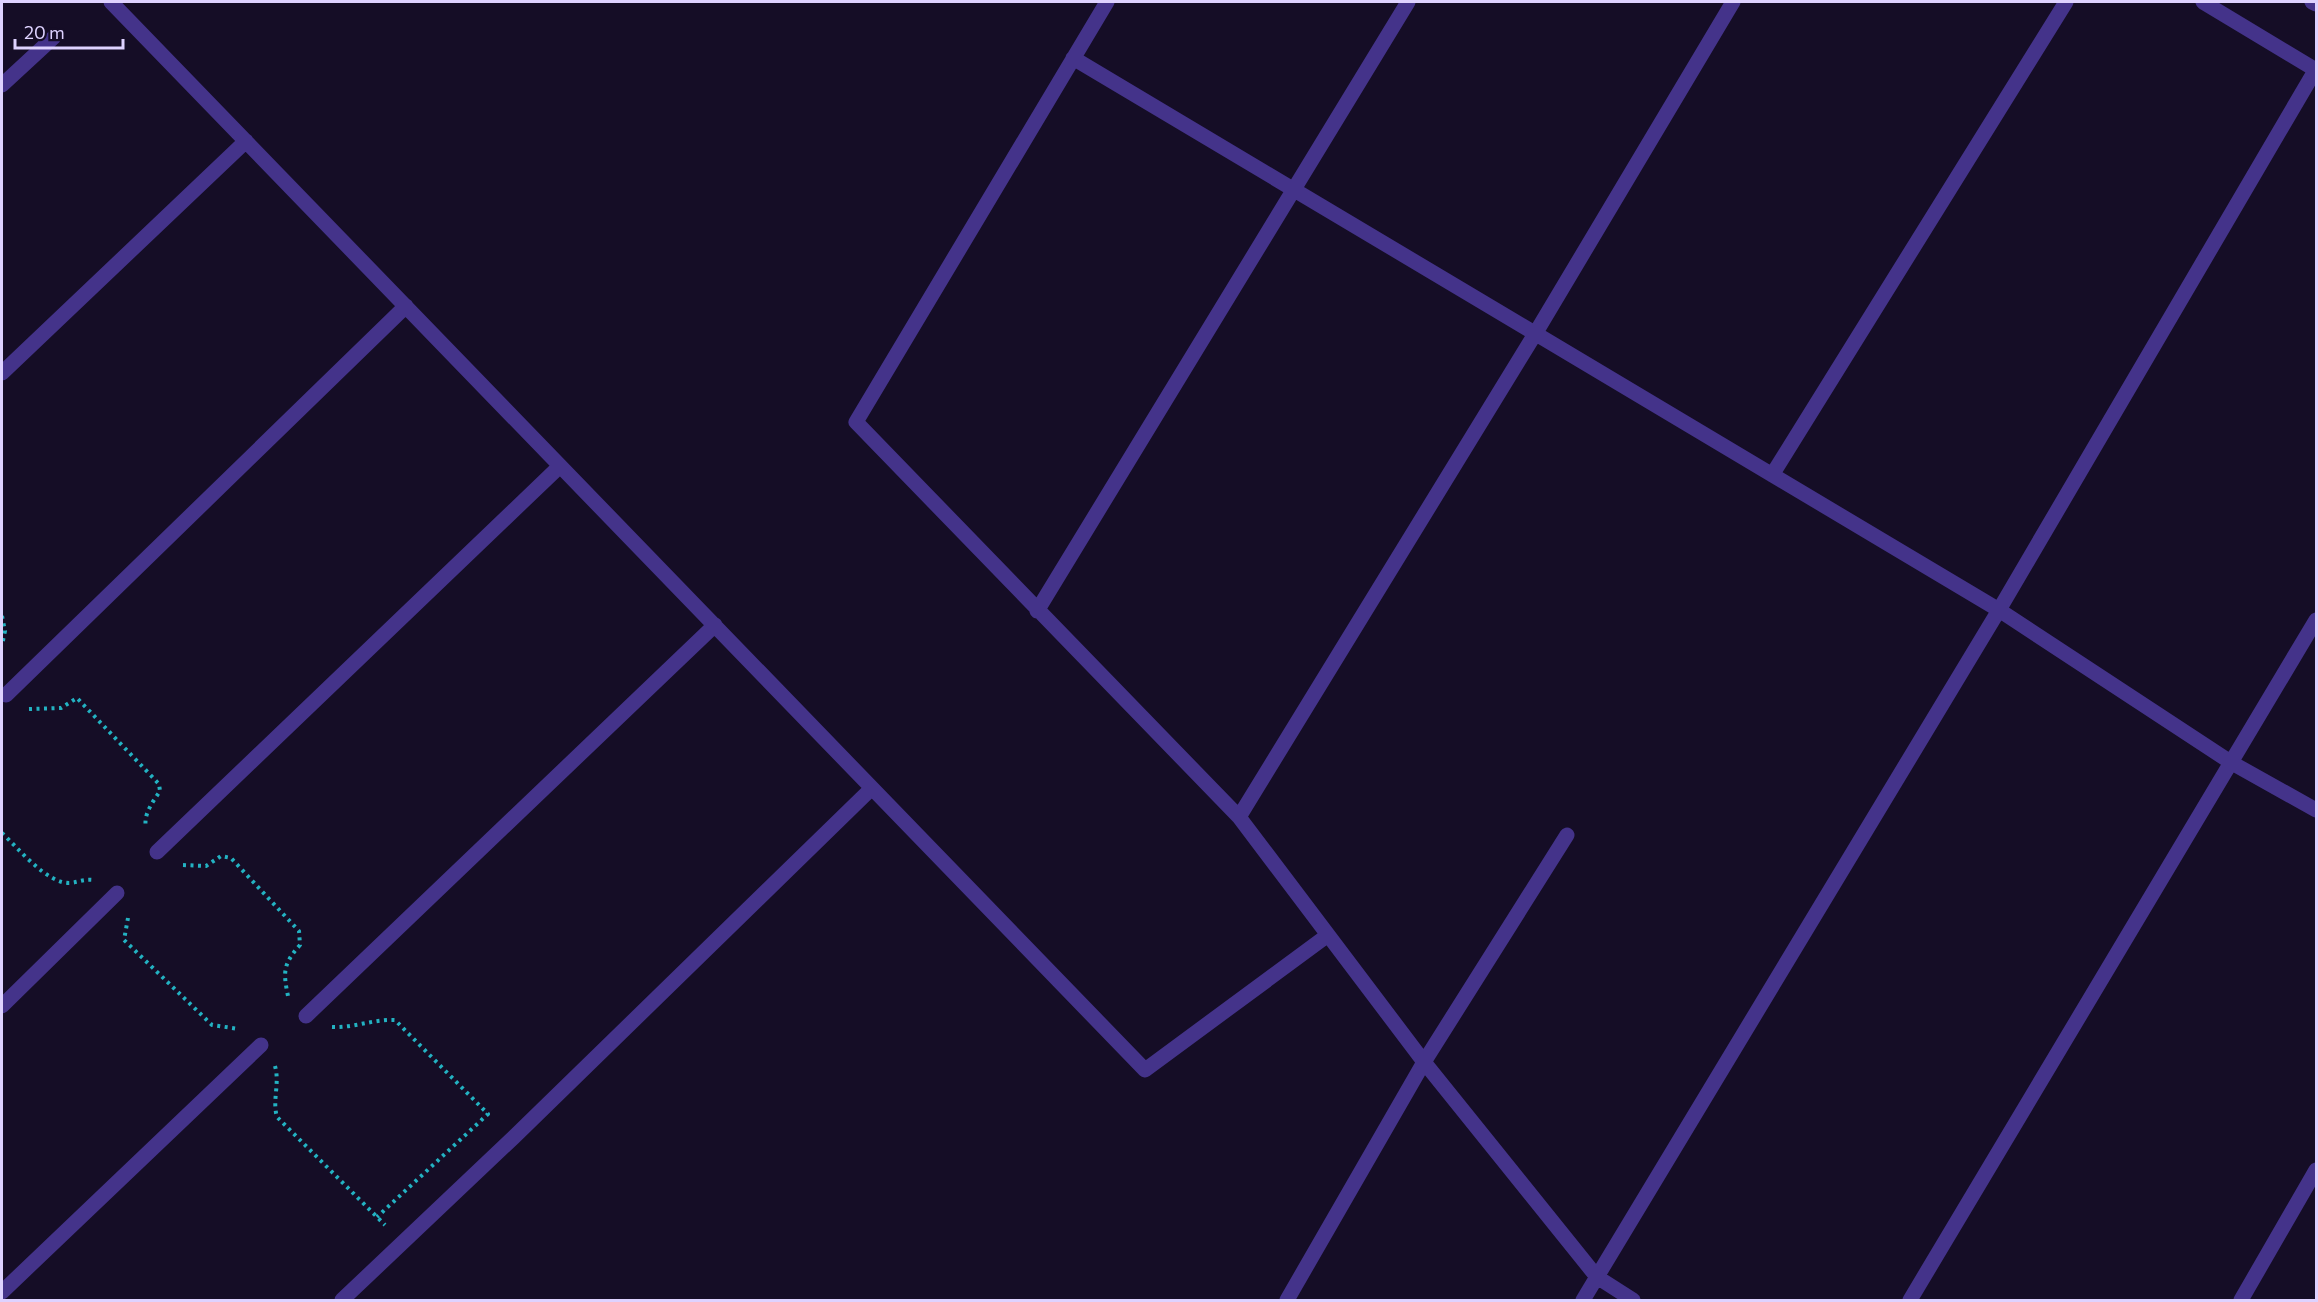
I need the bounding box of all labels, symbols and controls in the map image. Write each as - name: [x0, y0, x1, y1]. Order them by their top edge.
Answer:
- scale bar: [15, 12, 123, 50]
- text: 20 m: [24, 21, 65, 43]

